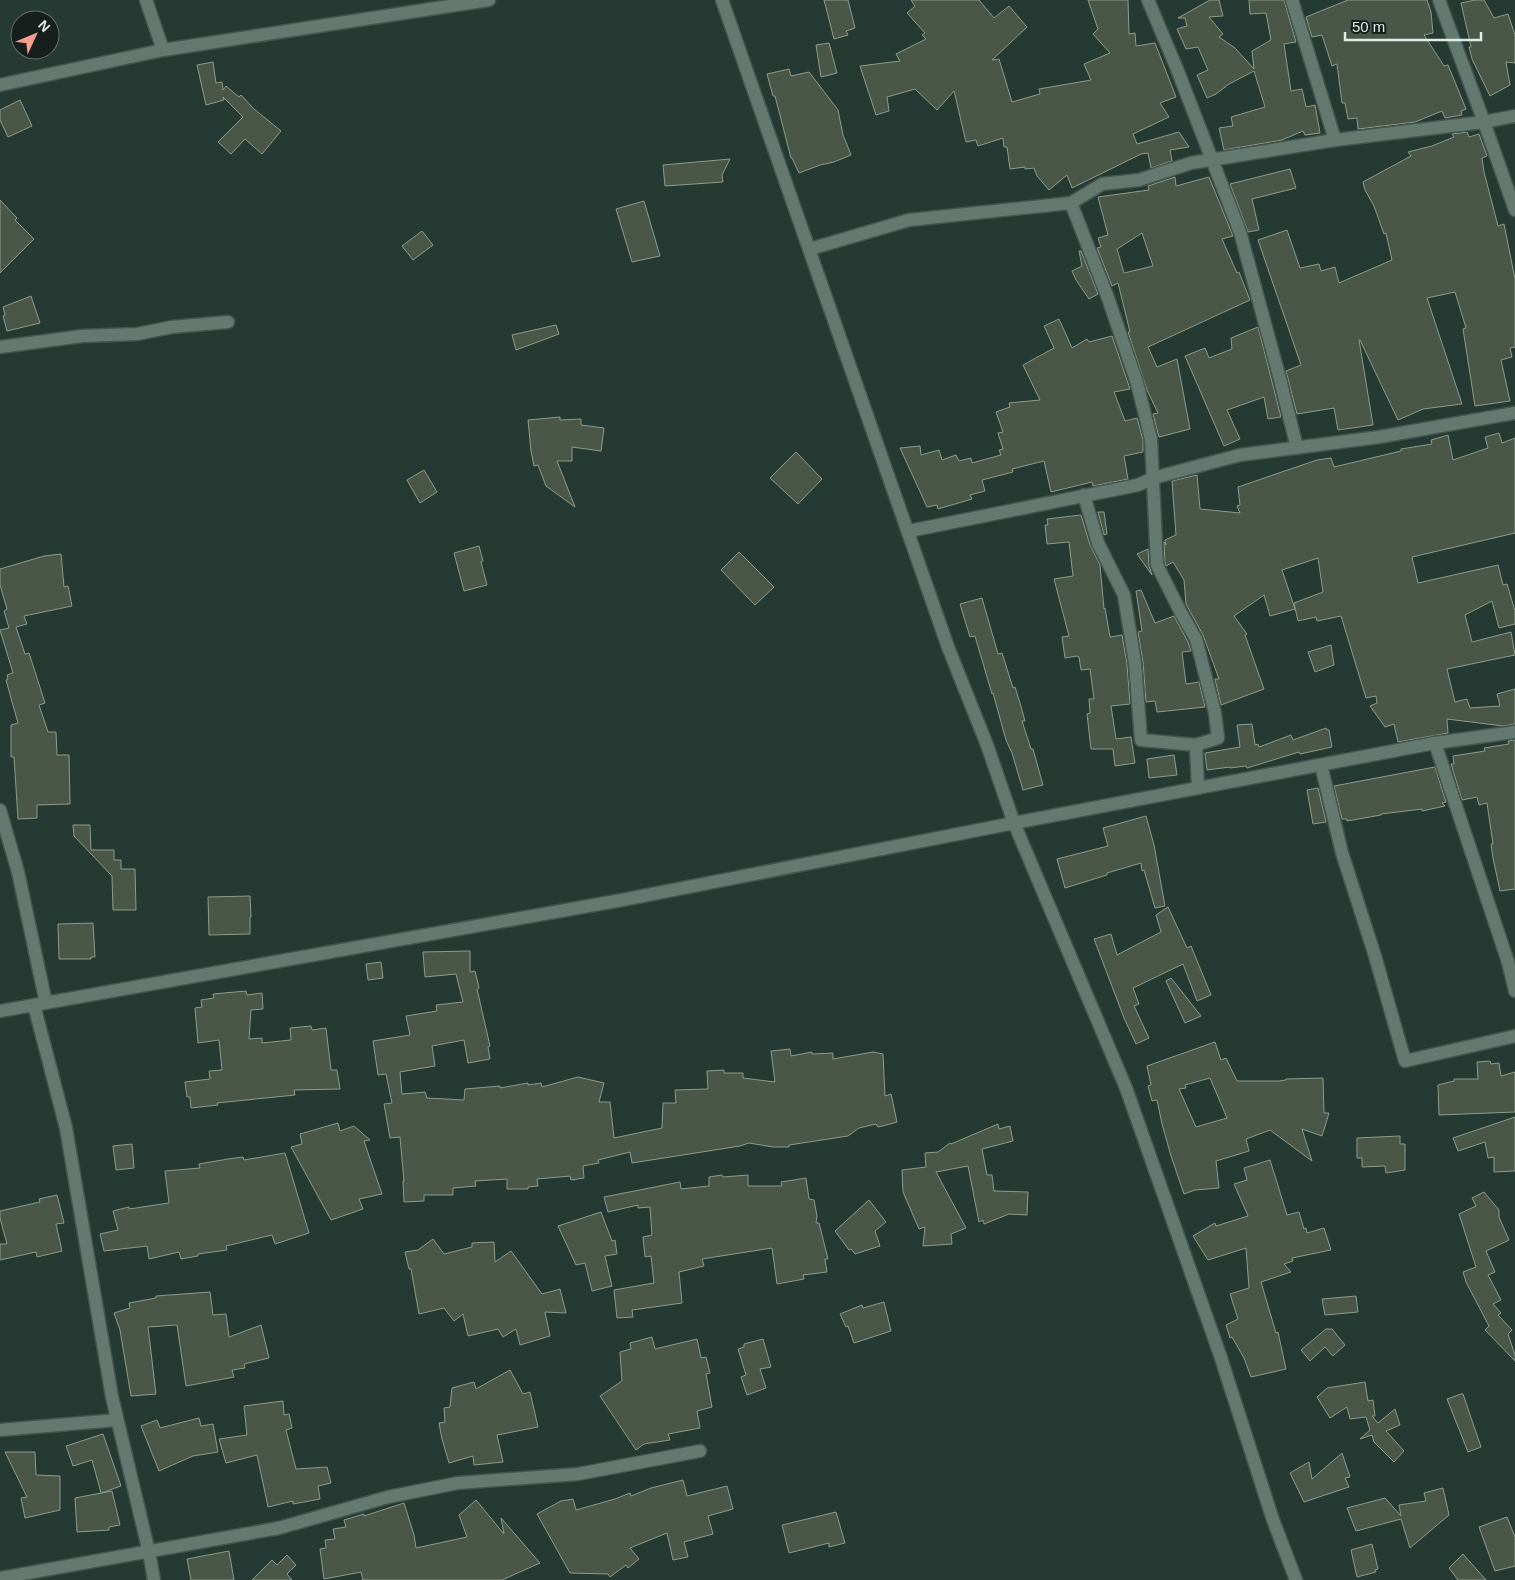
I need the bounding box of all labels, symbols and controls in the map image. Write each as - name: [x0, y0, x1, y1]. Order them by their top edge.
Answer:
- north arrow: [10, 10, 60, 60]
- scale bar: [1345, 10, 1481, 42]
- text: N: [35, 17, 54, 35]
- text: 50 m: [1352, 18, 1385, 35]

